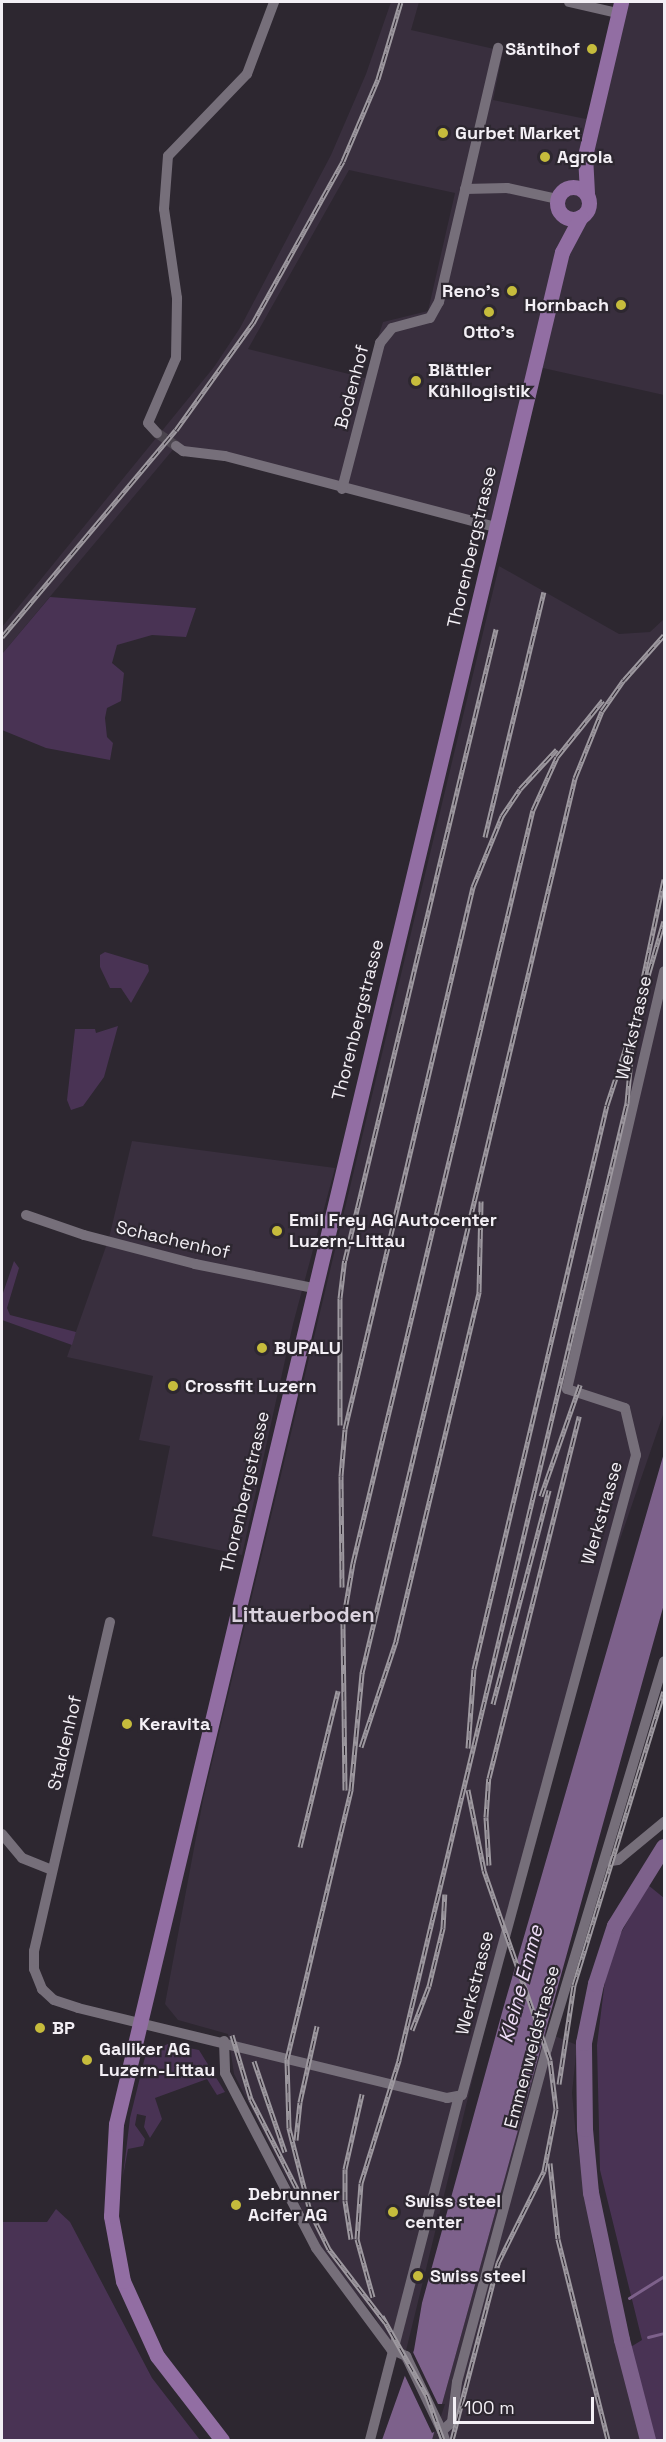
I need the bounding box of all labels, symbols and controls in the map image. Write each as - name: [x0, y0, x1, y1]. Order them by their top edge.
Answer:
- place label: Säntihof: [505, 38, 580, 60]
- marker: Säntihof: [585, 42, 599, 56]
- place label: Gurbet Market: [455, 122, 581, 144]
- marker: Gurbet Market: [436, 126, 450, 140]
- place label: Agrola: [557, 146, 613, 168]
- marker: Agrola: [538, 150, 552, 164]
- place label: Reno's: [442, 280, 500, 302]
- marker: Reno's: [505, 284, 519, 298]
- place label: Hornbach: [525, 294, 609, 316]
- marker: Hornbach: [614, 298, 628, 312]
- marker: Otto's: [482, 305, 496, 319]
- place label: Otto's: [463, 321, 515, 343]
- street label: Bodenhof: [330, 343, 374, 431]
- place label: Blättler Kühllogistik: [428, 360, 530, 403]
- marker: Blättler Kühllogistik: [409, 374, 423, 388]
- street label: Thorenbergstrasse: [443, 464, 501, 630]
- street label: Thorenbergstrasse: [328, 937, 388, 1103]
- street label: Werkstrasse: [612, 974, 656, 1082]
- place label: Emil Frey AG Autocenter Luzern-Littau: [289, 1210, 497, 1252]
- street label: Schachenhof: [114, 1216, 232, 1264]
- marker: Emil Frey AG Autocenter Luzern-Littau: [270, 1224, 284, 1238]
- place label: BUPALU: [274, 1337, 341, 1359]
- marker: BUPALU: [255, 1341, 269, 1355]
- place label: Crossfit Luzern: [185, 1375, 317, 1397]
- marker: Crossfit Luzern: [166, 1379, 180, 1393]
- street label: Thorenbergstrasse: [216, 1409, 274, 1575]
- street label: Werkstrasse: [577, 1459, 627, 1567]
- district label: Littauerboden: [231, 1602, 375, 1628]
- street label: Staldenhof: [44, 1693, 86, 1793]
- place label: Keravita: [139, 1713, 210, 1735]
- marker: Keravita: [120, 1717, 134, 1731]
- water label: Kleine Emme: [494, 1923, 548, 2045]
- street label: Werkstrasse: [452, 1929, 498, 2037]
- street label: Emmenweidstrasse: [500, 1963, 564, 2131]
- place label: BP: [52, 2017, 75, 2039]
- marker: BP: [33, 2021, 47, 2035]
- place label: Galliker AG Luzern-Littau: [99, 2039, 215, 2082]
- marker: Galliker AG Luzern-Littau: [80, 2053, 94, 2067]
- place label: Debrunner Acifer AG: [248, 2184, 340, 2226]
- place label: Swiss steel center: [405, 2191, 501, 2234]
- marker: Debrunner Acifer AG: [229, 2198, 243, 2212]
- marker: Swiss steel center: [386, 2205, 400, 2219]
- place label: Swiss steel: [430, 2265, 526, 2287]
- marker: Swiss steel: [411, 2269, 425, 2283]
- scale bar: [456, 2385, 597, 2423]
- text: 100 m: [464, 2396, 515, 2419]

